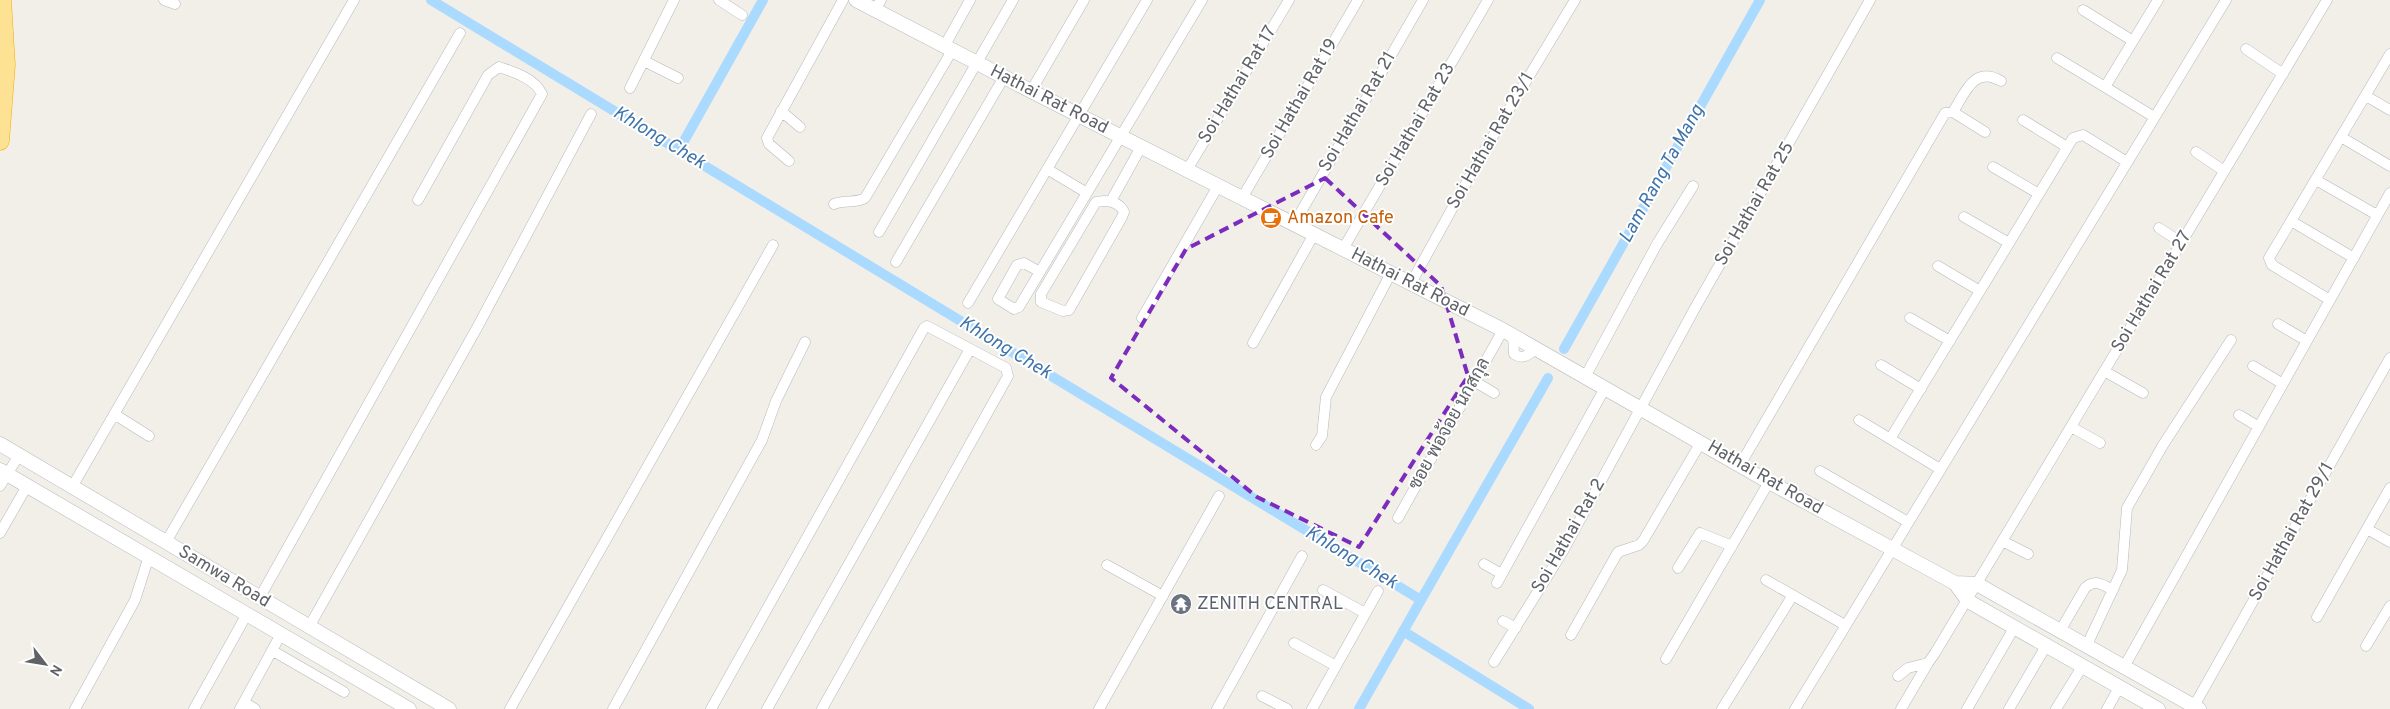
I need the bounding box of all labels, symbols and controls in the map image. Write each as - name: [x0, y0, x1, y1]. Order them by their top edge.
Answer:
- street label: Soi Hathai Rat 17: [1194, 22, 1282, 148]
- street label: Soi Hathai Rat 19: [1256, 35, 1344, 163]
- street label: Soi Hathai Rat 21: [1314, 48, 1402, 176]
- street label: Soi Hathai Rat 23: [1371, 59, 1461, 191]
- street label: Hathai Rat Road: [986, 60, 1112, 140]
- street label: Soi Hathai Rat 23/1: [1442, 68, 1540, 214]
- water label: Lam Rang Ta Mang: [1614, 100, 1710, 247]
- water label: Khlong Chek: [608, 101, 710, 175]
- street label: Soi Hathai Rat 25: [1710, 138, 1800, 270]
- cafe icon: Amazon Cafe: [1259, 206, 1283, 230]
- place label: Amazon Cafe: [1287, 207, 1394, 230]
- street label: Soi Hathai Rat 27: [2107, 227, 2197, 357]
- street label: Hathai Rat Road: [1347, 243, 1473, 323]
- water label: Khlong Chek: [954, 311, 1056, 385]
- street label: ซอย พ่อจ้อย นกสกุล: [1402, 353, 1496, 494]
- street label: Hathai Rat Road: [1703, 436, 1827, 520]
- street label: Soi Hathai Rat 29/1: [2244, 459, 2340, 605]
- street label: Soi Hathai Rat 2: [1527, 475, 1611, 597]
- water label: Khlong Chek: [1300, 521, 1402, 595]
- street label: Samwa Road: [174, 540, 274, 614]
- temple icon: ZENITH CENTRAL: [1169, 592, 1193, 616]
- place label: ZENITH CENTRAL: [1197, 593, 1343, 616]
- north arrow: [20, 639, 70, 689]
- text: N: [45, 661, 65, 679]

